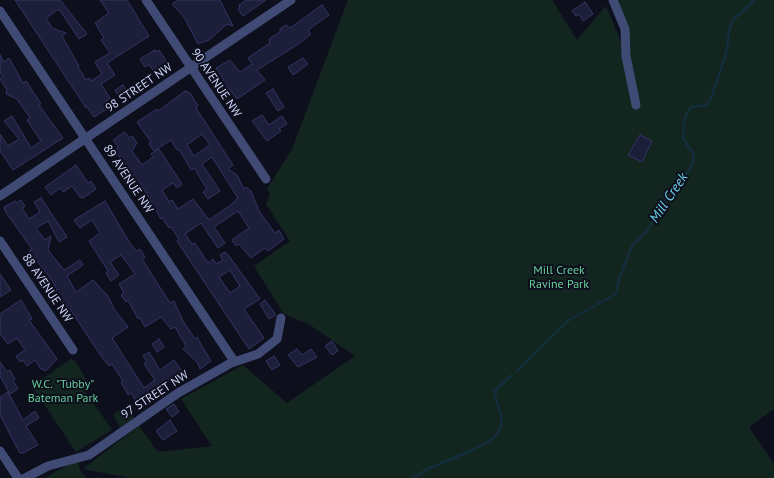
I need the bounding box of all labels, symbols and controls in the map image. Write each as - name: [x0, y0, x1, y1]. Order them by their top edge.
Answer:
- street label: 90 AVENUE NW: [188, 46, 244, 120]
- street label: 98 STREET NW: [103, 60, 175, 116]
- street label: 89 AVENUE NW: [100, 142, 156, 216]
- water label: Mill Creek: [646, 170, 692, 226]
- street label: 88 AVENUE NW: [19, 251, 75, 325]
- park label: Mill Creek Ravine Park: [529, 264, 589, 292]
- street label: 97 STREET NW: [119, 368, 191, 422]
- park label: W.C. "Tubby" Bateman Park: [28, 378, 98, 406]

